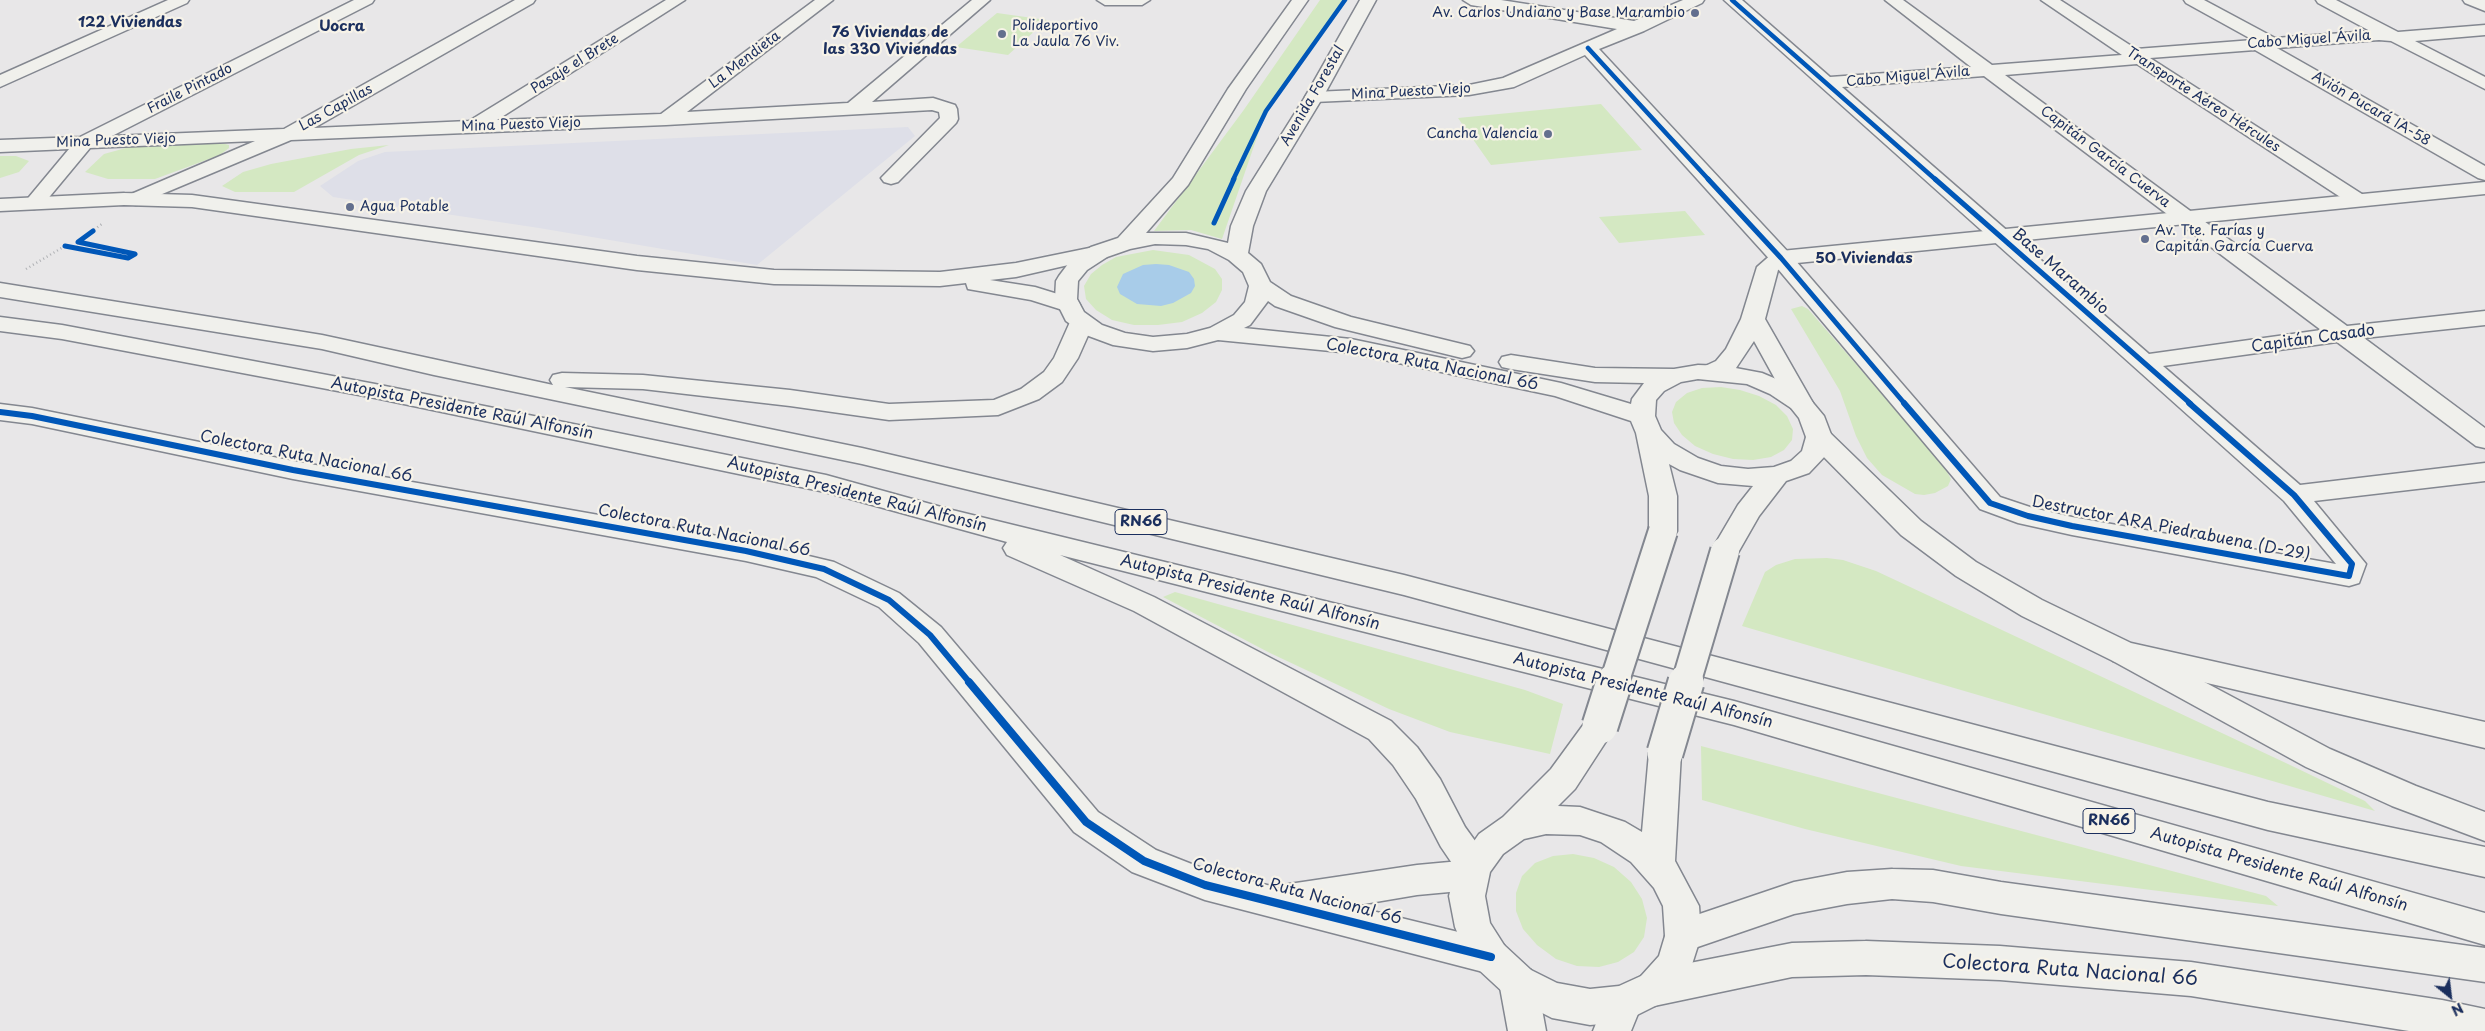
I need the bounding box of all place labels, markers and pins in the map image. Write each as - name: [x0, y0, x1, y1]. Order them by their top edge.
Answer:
- place label: Av. Carlos Undiano y Base Marambio: [1432, 5, 1685, 21]
- marker: Av. Carlos Undiano y Base Marambio: [1689, 7, 1701, 19]
- place label: Polideportivo La Jaula 76 Viv.: [1012, 18, 1119, 50]
- marker: Polideportivo La Jaula 76 Viv.: [996, 28, 1008, 40]
- place label: Cancha Valencia: [1426, 126, 1538, 142]
- marker: Cancha Valencia: [1542, 128, 1554, 140]
- place label: Agua Potable: [360, 199, 449, 215]
- marker: Agua Potable: [344, 201, 356, 213]
- place label: Av. Tte. Farías y Capitán García Cuerva: [2155, 223, 2313, 256]
- marker: Av. Tte. Farías y Capitán García Cuerva: [2139, 233, 2151, 245]

